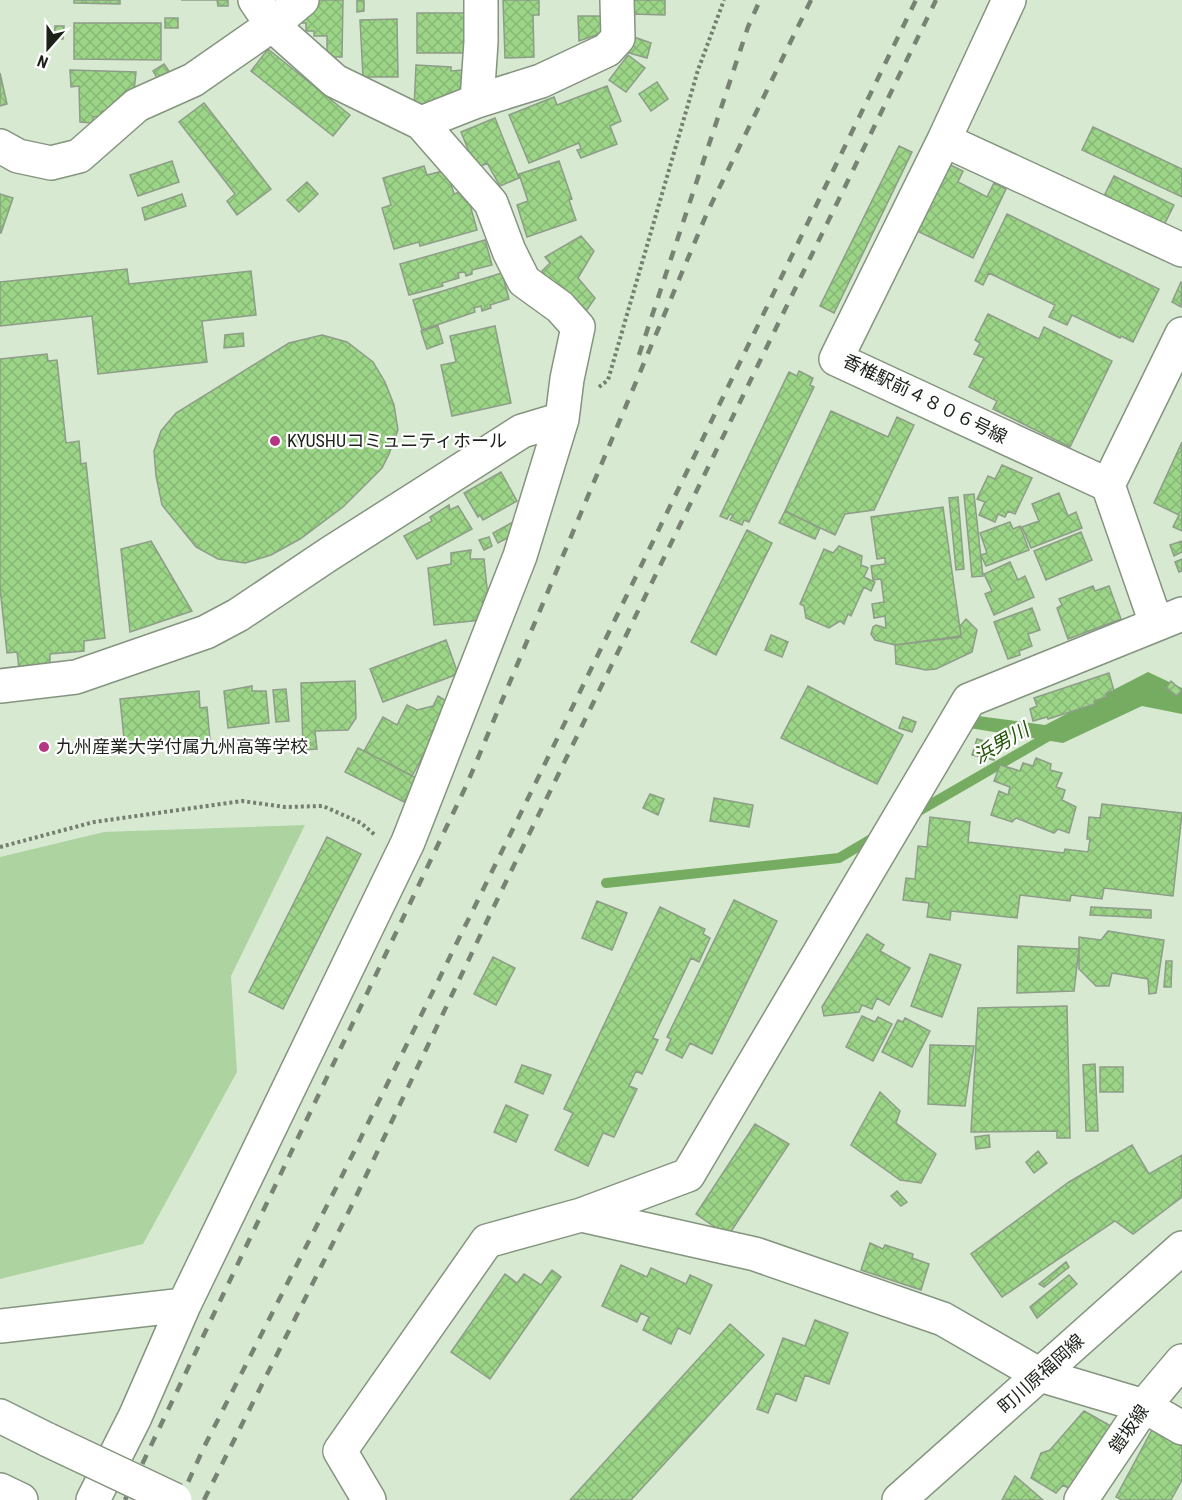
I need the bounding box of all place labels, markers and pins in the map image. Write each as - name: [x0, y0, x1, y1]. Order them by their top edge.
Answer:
- place label: KYUSHUコミュニティホール: [287, 430, 507, 451]
- marker: KYUSHUコミュニティホール: [268, 434, 282, 448]
- place label: 九州産業大学付属九州高等学校: [56, 736, 308, 757]
- marker: 九州産業大学付属九州高等学校: [37, 740, 51, 754]

